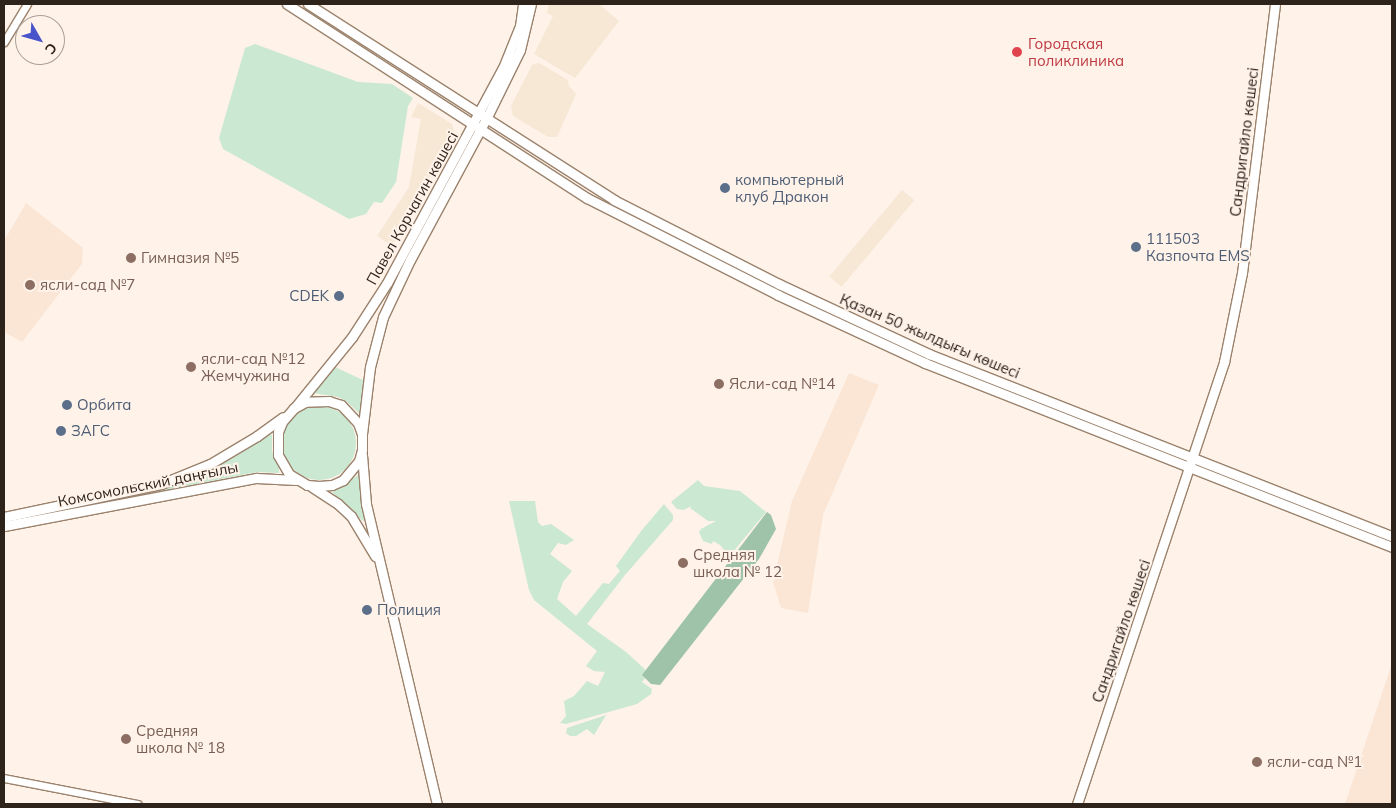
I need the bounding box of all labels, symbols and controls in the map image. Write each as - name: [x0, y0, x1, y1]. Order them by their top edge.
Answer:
- north arrow: [15, 15, 65, 65]
- place label: Городская поликлиника: [1028, 34, 1124, 69]
- text: С: [41, 39, 61, 58]
- marker: Городская поликлиника: [1010, 45, 1024, 59]
- street label: Сандригайло көшесі: [1226, 66, 1262, 218]
- street label: Павел Корчагин көшесі: [362, 128, 462, 288]
- place label: компьютерный клуб Дракон: [735, 170, 844, 205]
- marker: компьютерный клуб Дракон: [719, 182, 731, 194]
- place label: 111503 Казпочта EMS: [1146, 229, 1250, 264]
- marker: 111503 Казпочта EMS: [1130, 241, 1142, 253]
- place label: Гимназия №5: [141, 249, 239, 267]
- marker: Гимназия №5: [125, 252, 137, 264]
- place label: ясли-сад №7: [40, 276, 135, 294]
- marker: ясли-сад №7: [24, 279, 36, 291]
- place label: CDEK: [289, 287, 329, 305]
- marker: CDEK: [333, 290, 345, 302]
- street label: Қазан 50 жылдығы көшесі: [837, 290, 1023, 382]
- place label: ясли-сад №12 Жемчужина: [201, 349, 305, 384]
- marker: ясли-сад №12 Жемчужина: [185, 361, 197, 373]
- place label: Ясли-сад №14: [729, 375, 835, 393]
- marker: Ясли-сад №14: [713, 378, 725, 390]
- place label: Орбита: [77, 396, 131, 414]
- marker: Орбита: [61, 399, 73, 411]
- place label: ЗАГС: [71, 422, 110, 440]
- marker: ЗАГС: [55, 425, 67, 437]
- street label: Комсомольский даңғылы: [56, 458, 240, 510]
- place label: Средняя школа № 12: [693, 545, 782, 580]
- marker: Средняя школа № 12: [677, 557, 689, 569]
- street label: Сандригайло көшесі: [1088, 557, 1154, 705]
- place label: Полиция: [377, 601, 441, 619]
- marker: Полиция: [361, 604, 373, 616]
- place label: Средняя школа № 18: [136, 721, 225, 756]
- marker: Средняя школа № 18: [120, 733, 132, 745]
- place label: ясли-сад №1: [1267, 753, 1362, 771]
- marker: ясли-сад №1: [1251, 756, 1263, 768]

